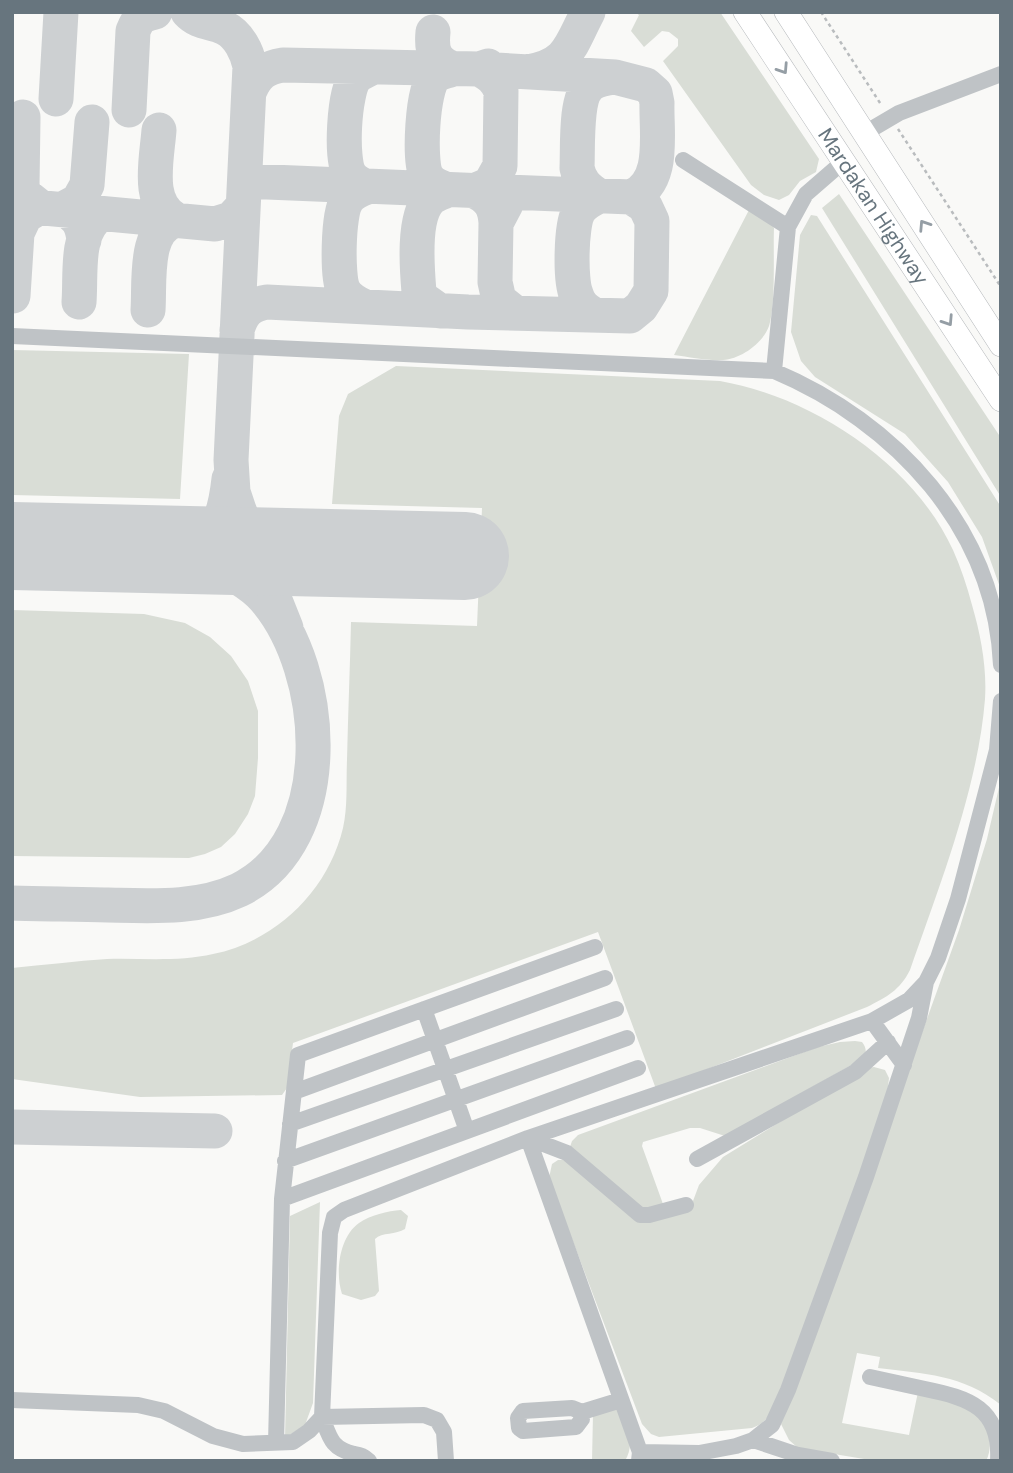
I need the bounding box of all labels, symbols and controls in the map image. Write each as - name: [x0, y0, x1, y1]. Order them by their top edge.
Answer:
- one-way arrow: [775, 61, 787, 74]
- street label: Mardakan Highway: [811, 123, 935, 291]
- one-way arrow: [920, 220, 933, 233]
- one-way arrow: [940, 313, 953, 326]

